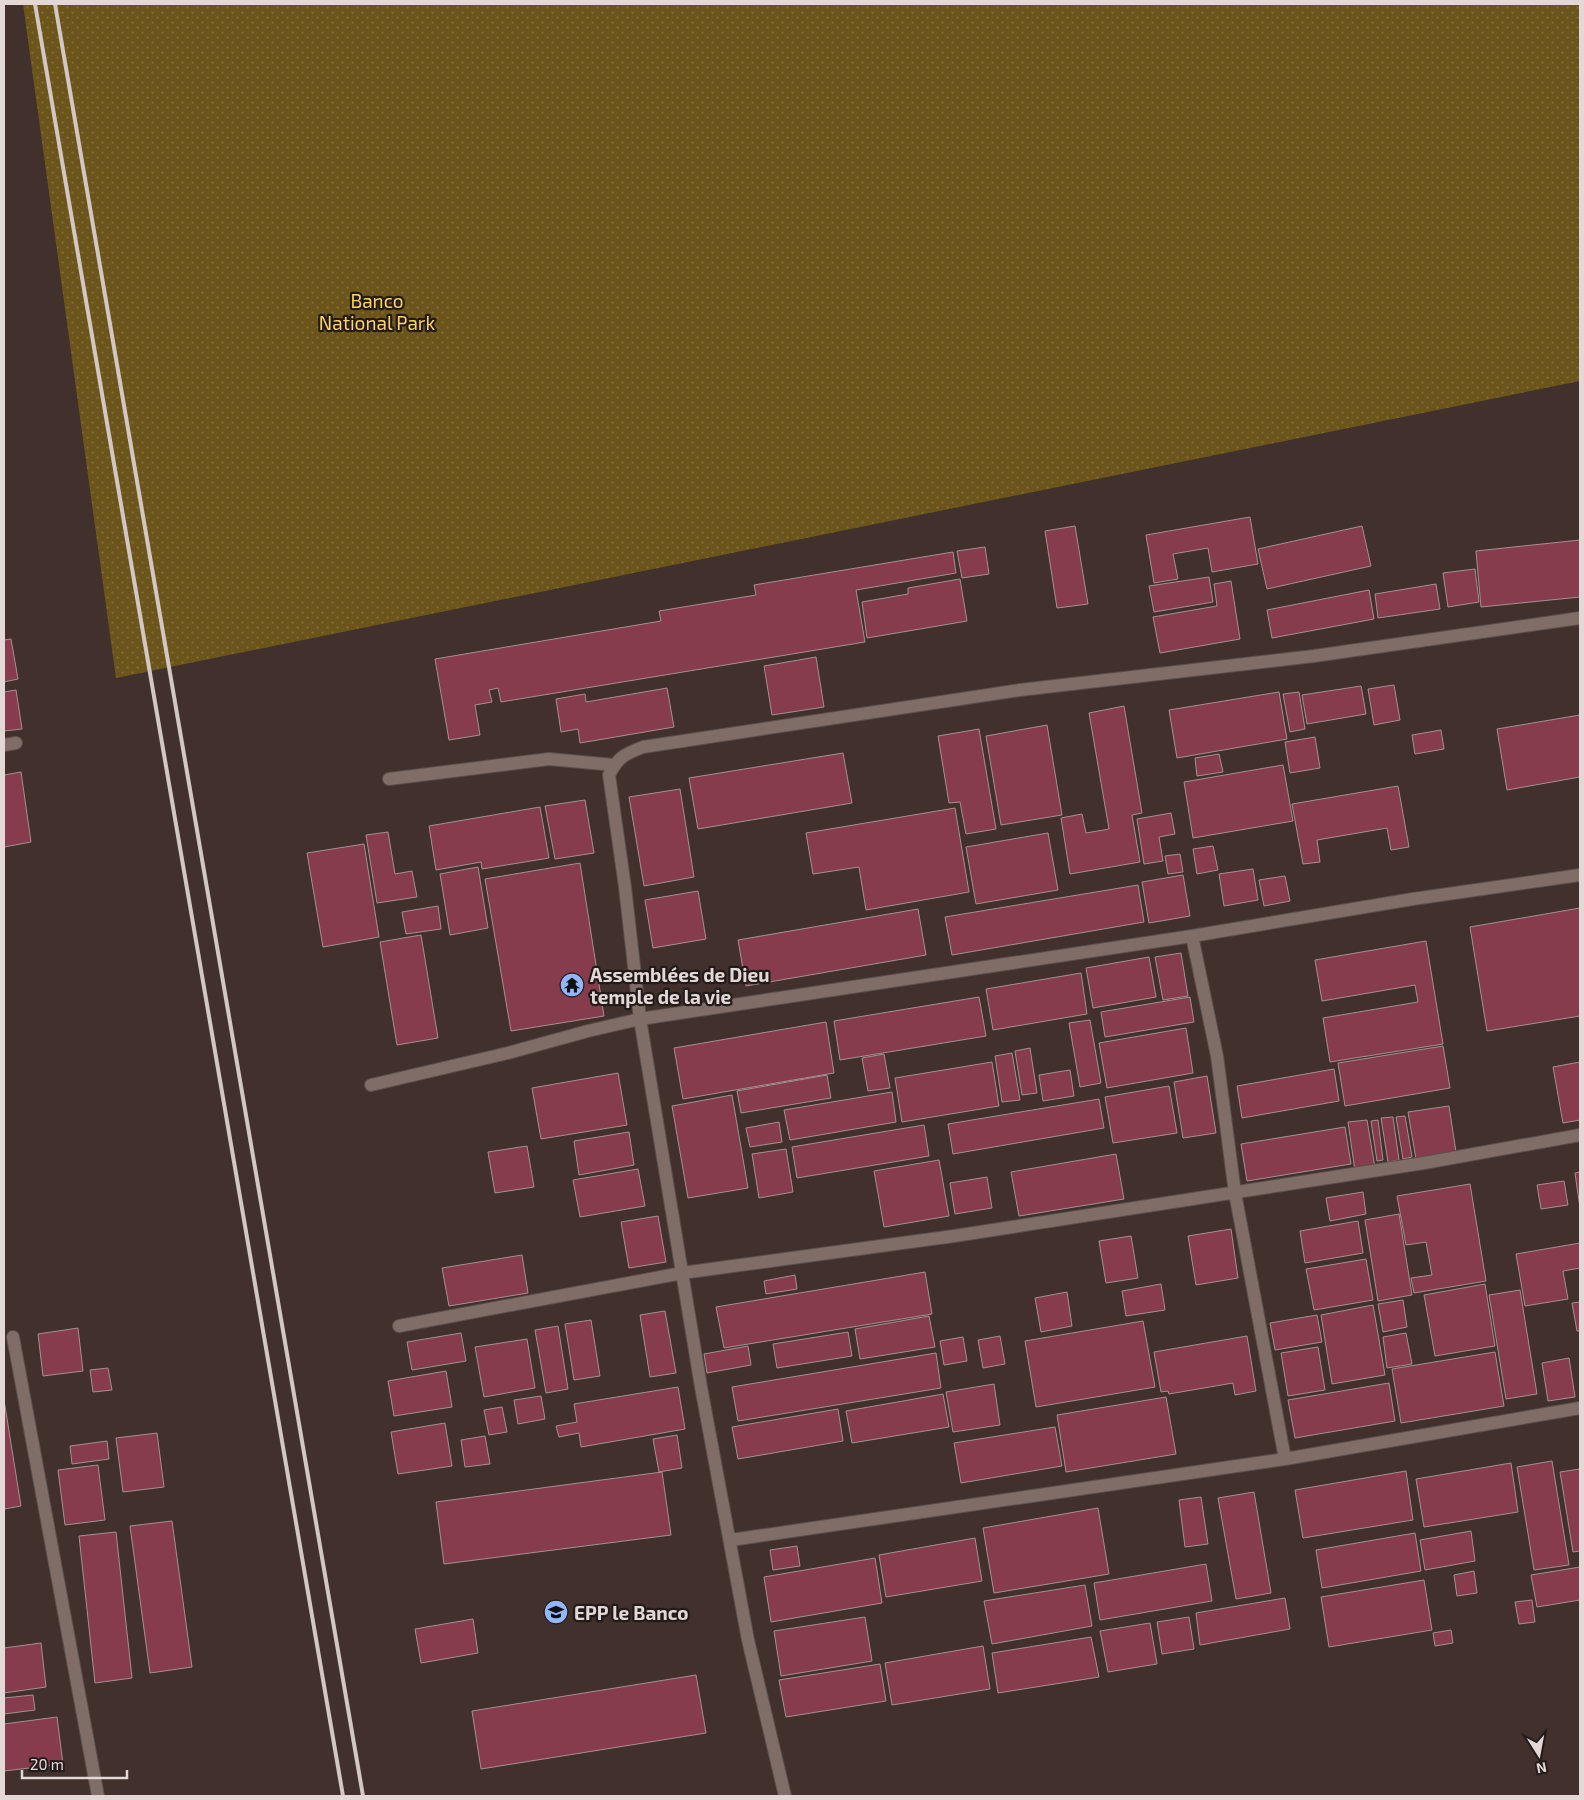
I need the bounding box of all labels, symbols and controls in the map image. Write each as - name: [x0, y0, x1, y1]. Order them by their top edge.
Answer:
- park label: Banco National Park: [319, 289, 435, 334]
- place label: Assemblées de Dieu temple de la vie: [590, 963, 770, 1008]
- temple icon: Assemblées de Dieu temple de la vie: [559, 972, 585, 998]
- school or university icon: EPP le Banco: [543, 1599, 569, 1625]
- place label: EPP le Banco: [574, 1601, 688, 1624]
- north arrow: [1514, 1730, 1564, 1780]
- scale bar: [22, 1748, 128, 1780]
- text: 20 m: [30, 1755, 64, 1773]
- text: N: [1535, 1759, 1548, 1778]

